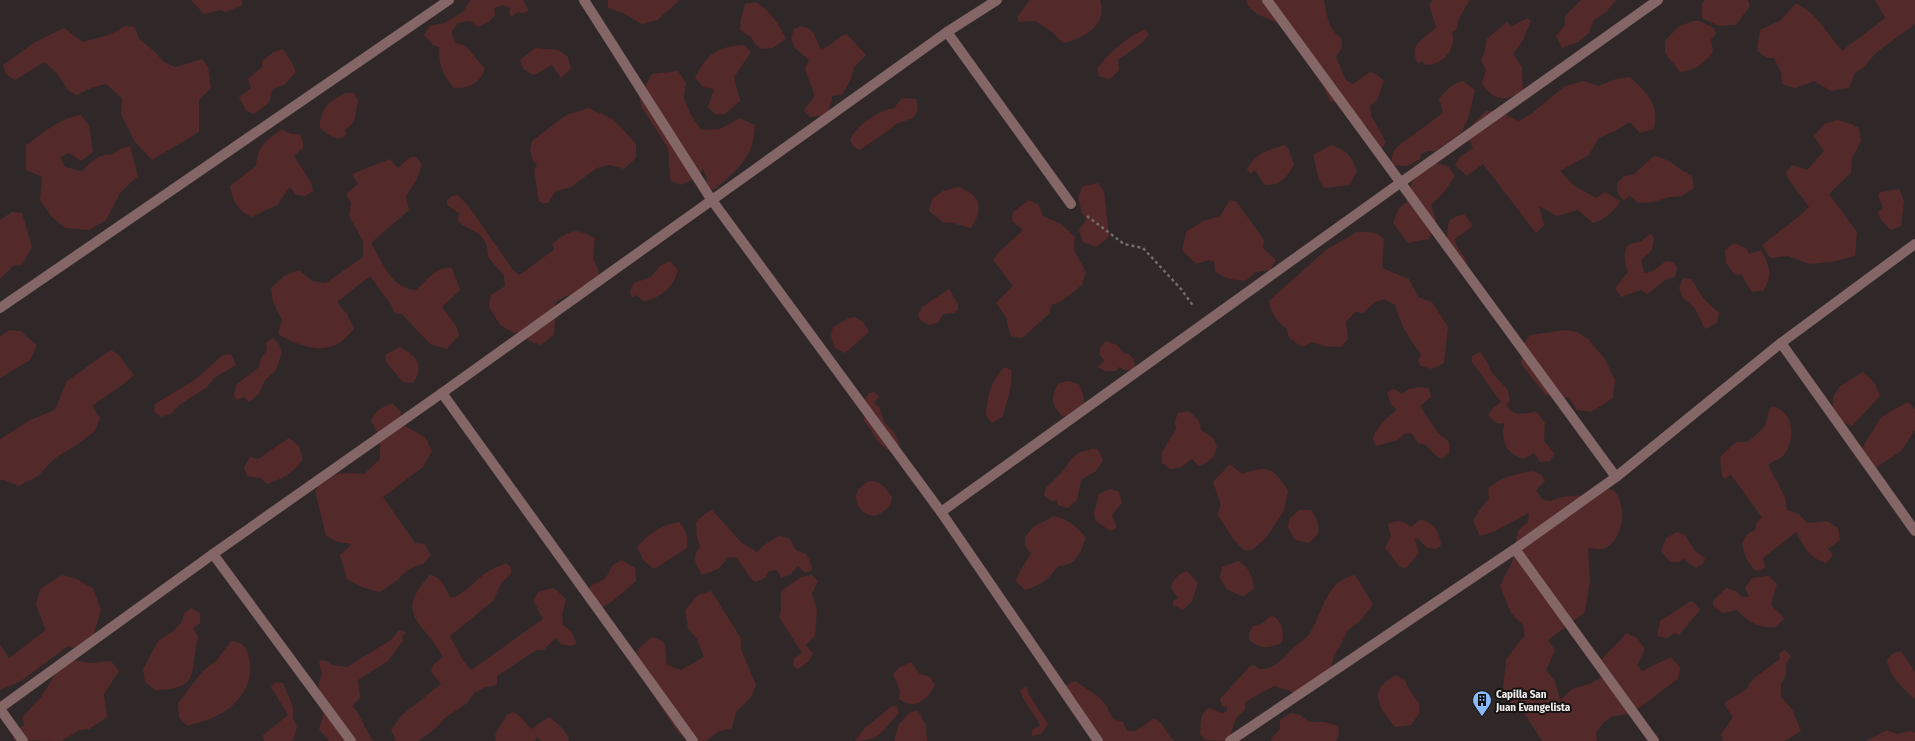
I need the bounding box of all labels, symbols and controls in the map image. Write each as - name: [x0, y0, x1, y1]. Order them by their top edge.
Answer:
- place label: Capilla San Juan Evangelista: [1495, 688, 1571, 714]
- building icon: Capilla San Juan Evangelista: [1471, 689, 1493, 717]

